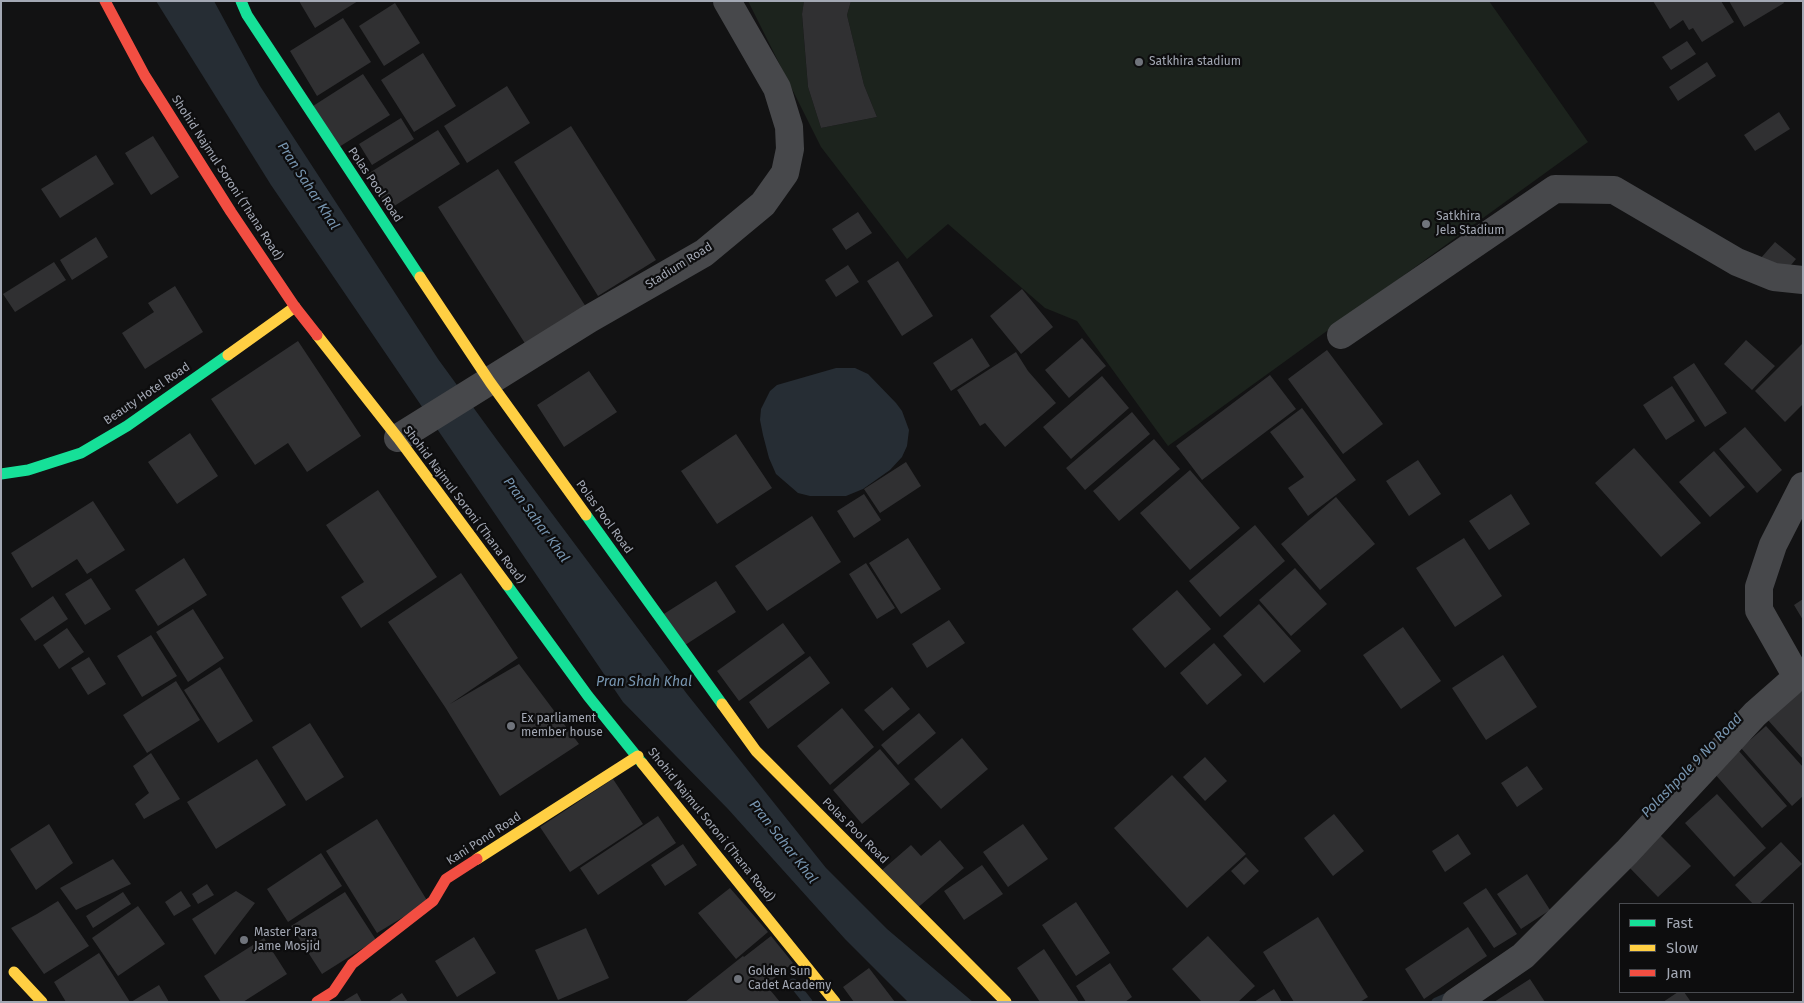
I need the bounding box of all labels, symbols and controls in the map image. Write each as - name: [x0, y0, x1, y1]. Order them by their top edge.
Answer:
- place label: Satkhira stadium: [1149, 55, 1241, 69]
- marker: Satkhira stadium: [1133, 56, 1145, 68]
- street label: Shohid Najmul Soroni (Thana Road): [168, 93, 286, 263]
- water label: Pran Sahar Khal: [273, 139, 343, 233]
- street label: Polas Pool Road: [345, 145, 405, 225]
- place label: Satkhira Jela Stadium: [1436, 210, 1505, 238]
- marker: Satkhira Jela Stadium: [1420, 218, 1432, 230]
- street label: Stadium Road: [643, 240, 715, 292]
- street label: Beauty Hotel Road: [101, 360, 193, 428]
- street label: Shohid Najmul Soroni (Thana Road): [400, 423, 528, 587]
- water label: Pran Sahar Khal: [499, 474, 573, 566]
- street label: Polas Pool Road: [573, 477, 635, 557]
- water label: Pran Shah Khal: [596, 674, 692, 690]
- water label: Polashpole 9 No Road: [1638, 711, 1746, 821]
- place label: Ex parliament member house: [521, 712, 603, 740]
- marker: Ex parliament member house: [505, 720, 517, 732]
- street label: Shohid Najmul Soroni (Thana Road): [644, 745, 778, 905]
- street label: Polas Pool Road: [819, 795, 891, 867]
- water label: Pran Sahar Khal: [745, 797, 821, 887]
- street label: Kani Pond Road: [444, 810, 524, 868]
- legend: [1619, 903, 1794, 993]
- text: Fast: [1666, 914, 1693, 932]
- place label: Master Para Jame Mosjid: [254, 926, 320, 954]
- marker: Master Para Jame Mosjid: [238, 934, 250, 946]
- text: Slow: [1666, 939, 1698, 957]
- text: Jam: [1666, 964, 1692, 982]
- place label: Golden Sun Cadet Academy: [748, 965, 831, 993]
- marker: Golden Sun Cadet Academy: [732, 973, 744, 985]

